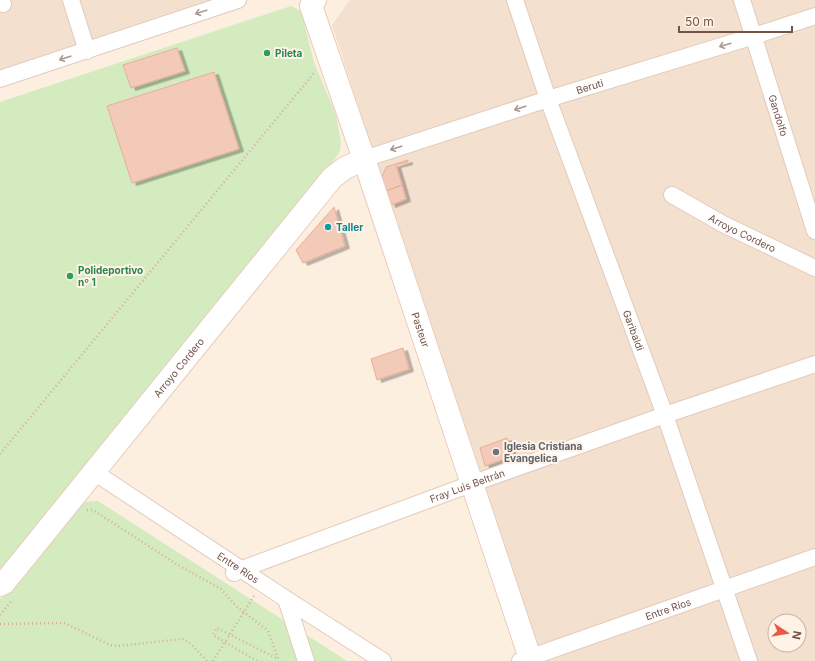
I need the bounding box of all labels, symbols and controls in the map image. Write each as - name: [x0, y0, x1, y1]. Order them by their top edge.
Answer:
- scale bar: [679, 8, 792, 34]
- one-way arrow: [196, 9, 208, 17]
- text: 50 m: [685, 14, 714, 29]
- one-way arrow: [718, 42, 731, 49]
- place label: Pileta: [275, 47, 303, 59]
- marker: Pileta: [262, 48, 272, 58]
- one-way arrow: [59, 55, 72, 62]
- street label: Beruti: [575, 76, 605, 96]
- street label: Gandolfo: [766, 93, 791, 138]
- one-way arrow: [514, 105, 527, 112]
- one-way arrow: [391, 145, 403, 153]
- street label: Arroyo Cordero: [707, 211, 778, 254]
- place label: Taller: [336, 221, 363, 233]
- marker: Taller: [323, 222, 333, 232]
- place label: Polideportivo nº 1: [78, 264, 143, 288]
- marker: Polideportivo nº 1: [65, 271, 75, 281]
- street label: Garibaldi: [621, 308, 647, 352]
- street label: Pasteur: [409, 311, 432, 349]
- street label: Arroyo Cordero: [151, 335, 206, 399]
- place label: Iglesia Cristiana Evangelica: [504, 440, 583, 465]
- marker: Iglesia Cristiana Evangelica: [491, 447, 501, 457]
- street label: Fray Luis Beltrán: [428, 467, 506, 505]
- street label: Entre Ríos: [215, 549, 261, 586]
- street label: Entre Ríos: [644, 595, 693, 622]
- north arrow: [767, 613, 807, 653]
- text: N: [789, 630, 805, 641]

